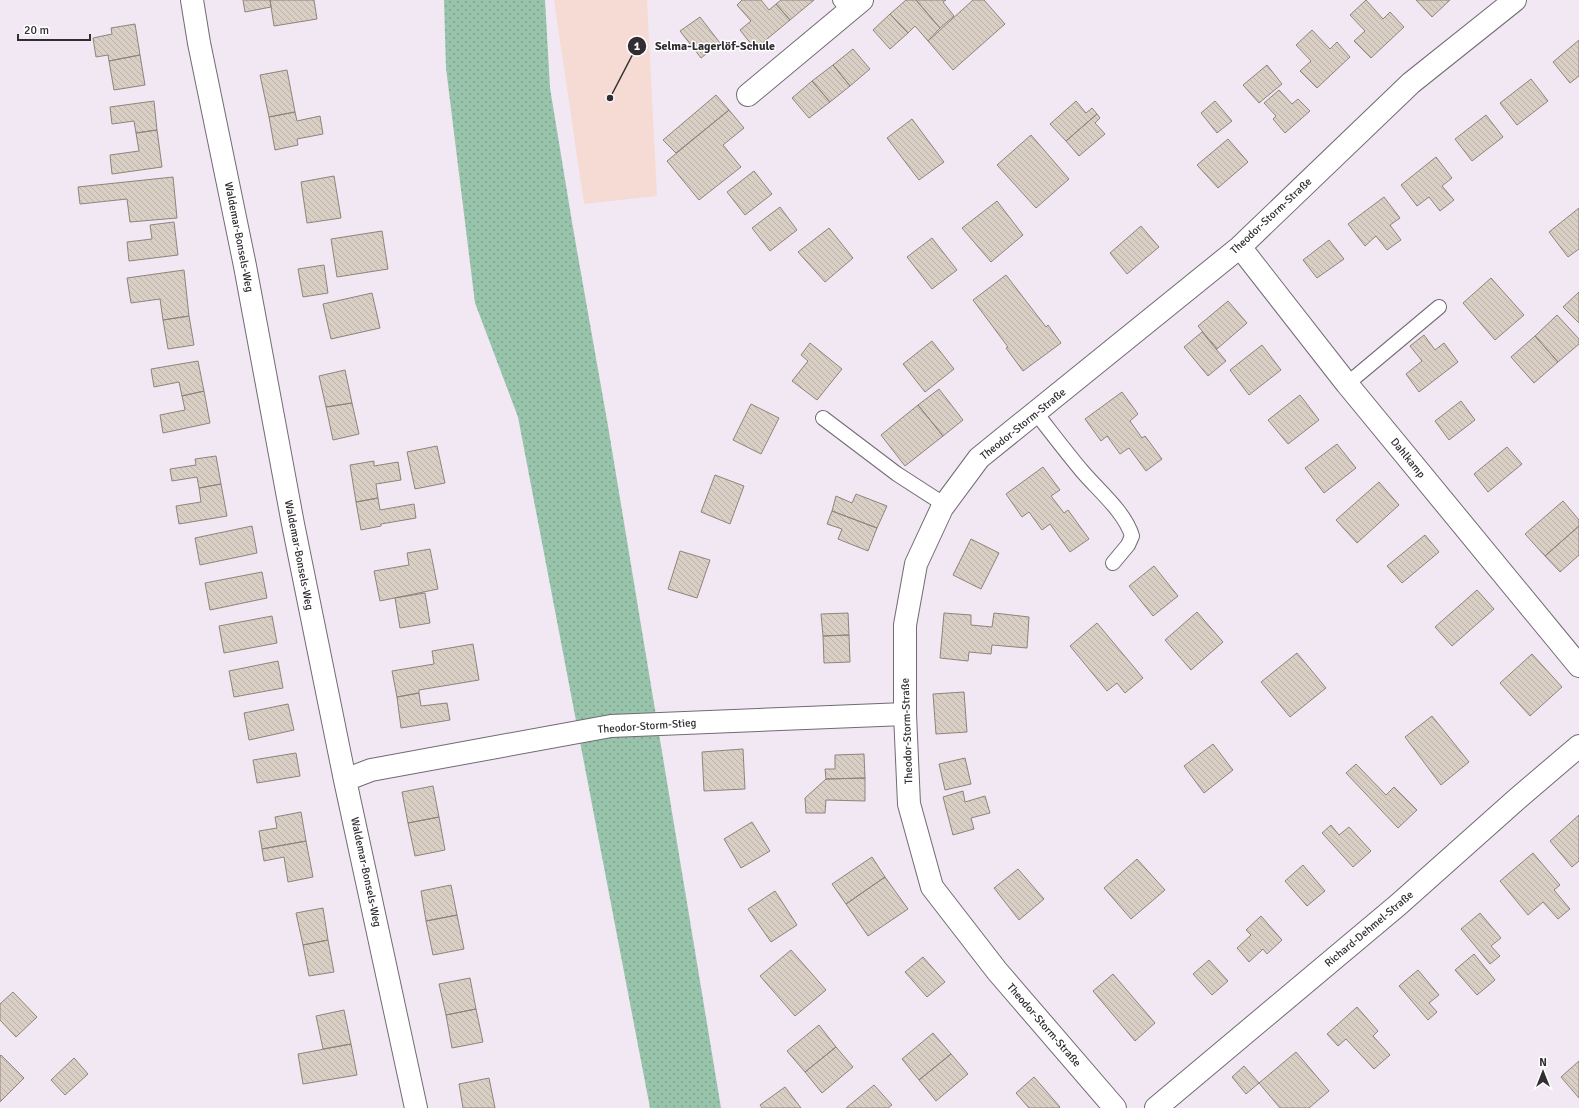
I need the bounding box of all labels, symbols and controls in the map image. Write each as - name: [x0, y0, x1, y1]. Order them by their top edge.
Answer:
- scale bar: [18, 16, 90, 42]
- text: 20 m: [24, 23, 49, 38]
- callout: Selma-Lagerlöf-Schule: [627, 34, 784, 58]
- text: 1: [634, 39, 641, 54]
- text: Selma-Lagerlöf-Schule: [655, 39, 775, 54]
- street label: Theodor-Storm-Straße: [1228, 175, 1314, 257]
- street label: Waldemar-Bonsels-Weg: [222, 181, 256, 293]
- street label: Theodor-Storm-Straße: [978, 386, 1068, 462]
- street label: Dahlkamp: [1388, 435, 1428, 481]
- street label: Waldemar-Bonsels-Weg: [282, 499, 316, 611]
- street label: Theodor-Storm-Straße: [899, 678, 915, 784]
- street label: Theodor-Storm-Stieg: [597, 716, 697, 736]
- street label: Waldemar-Bonsels-Weg: [348, 816, 384, 928]
- street label: Richard-Dehmel-Straße: [1322, 888, 1416, 970]
- street label: Theodor-Storm-Straße: [1004, 981, 1084, 1069]
- north arrow: [1523, 1052, 1563, 1092]
- text: N: [1539, 1056, 1547, 1069]

